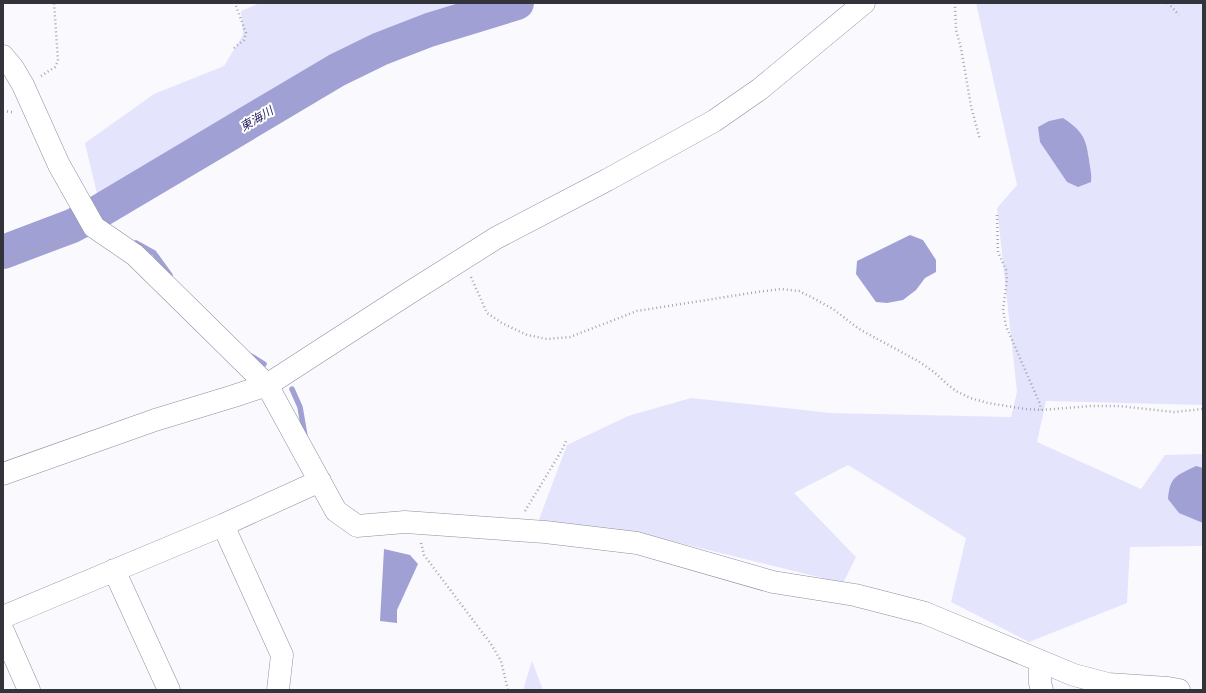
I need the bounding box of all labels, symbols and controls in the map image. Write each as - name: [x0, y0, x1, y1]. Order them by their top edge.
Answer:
- water label: 東海川: [237, 102, 277, 133]

